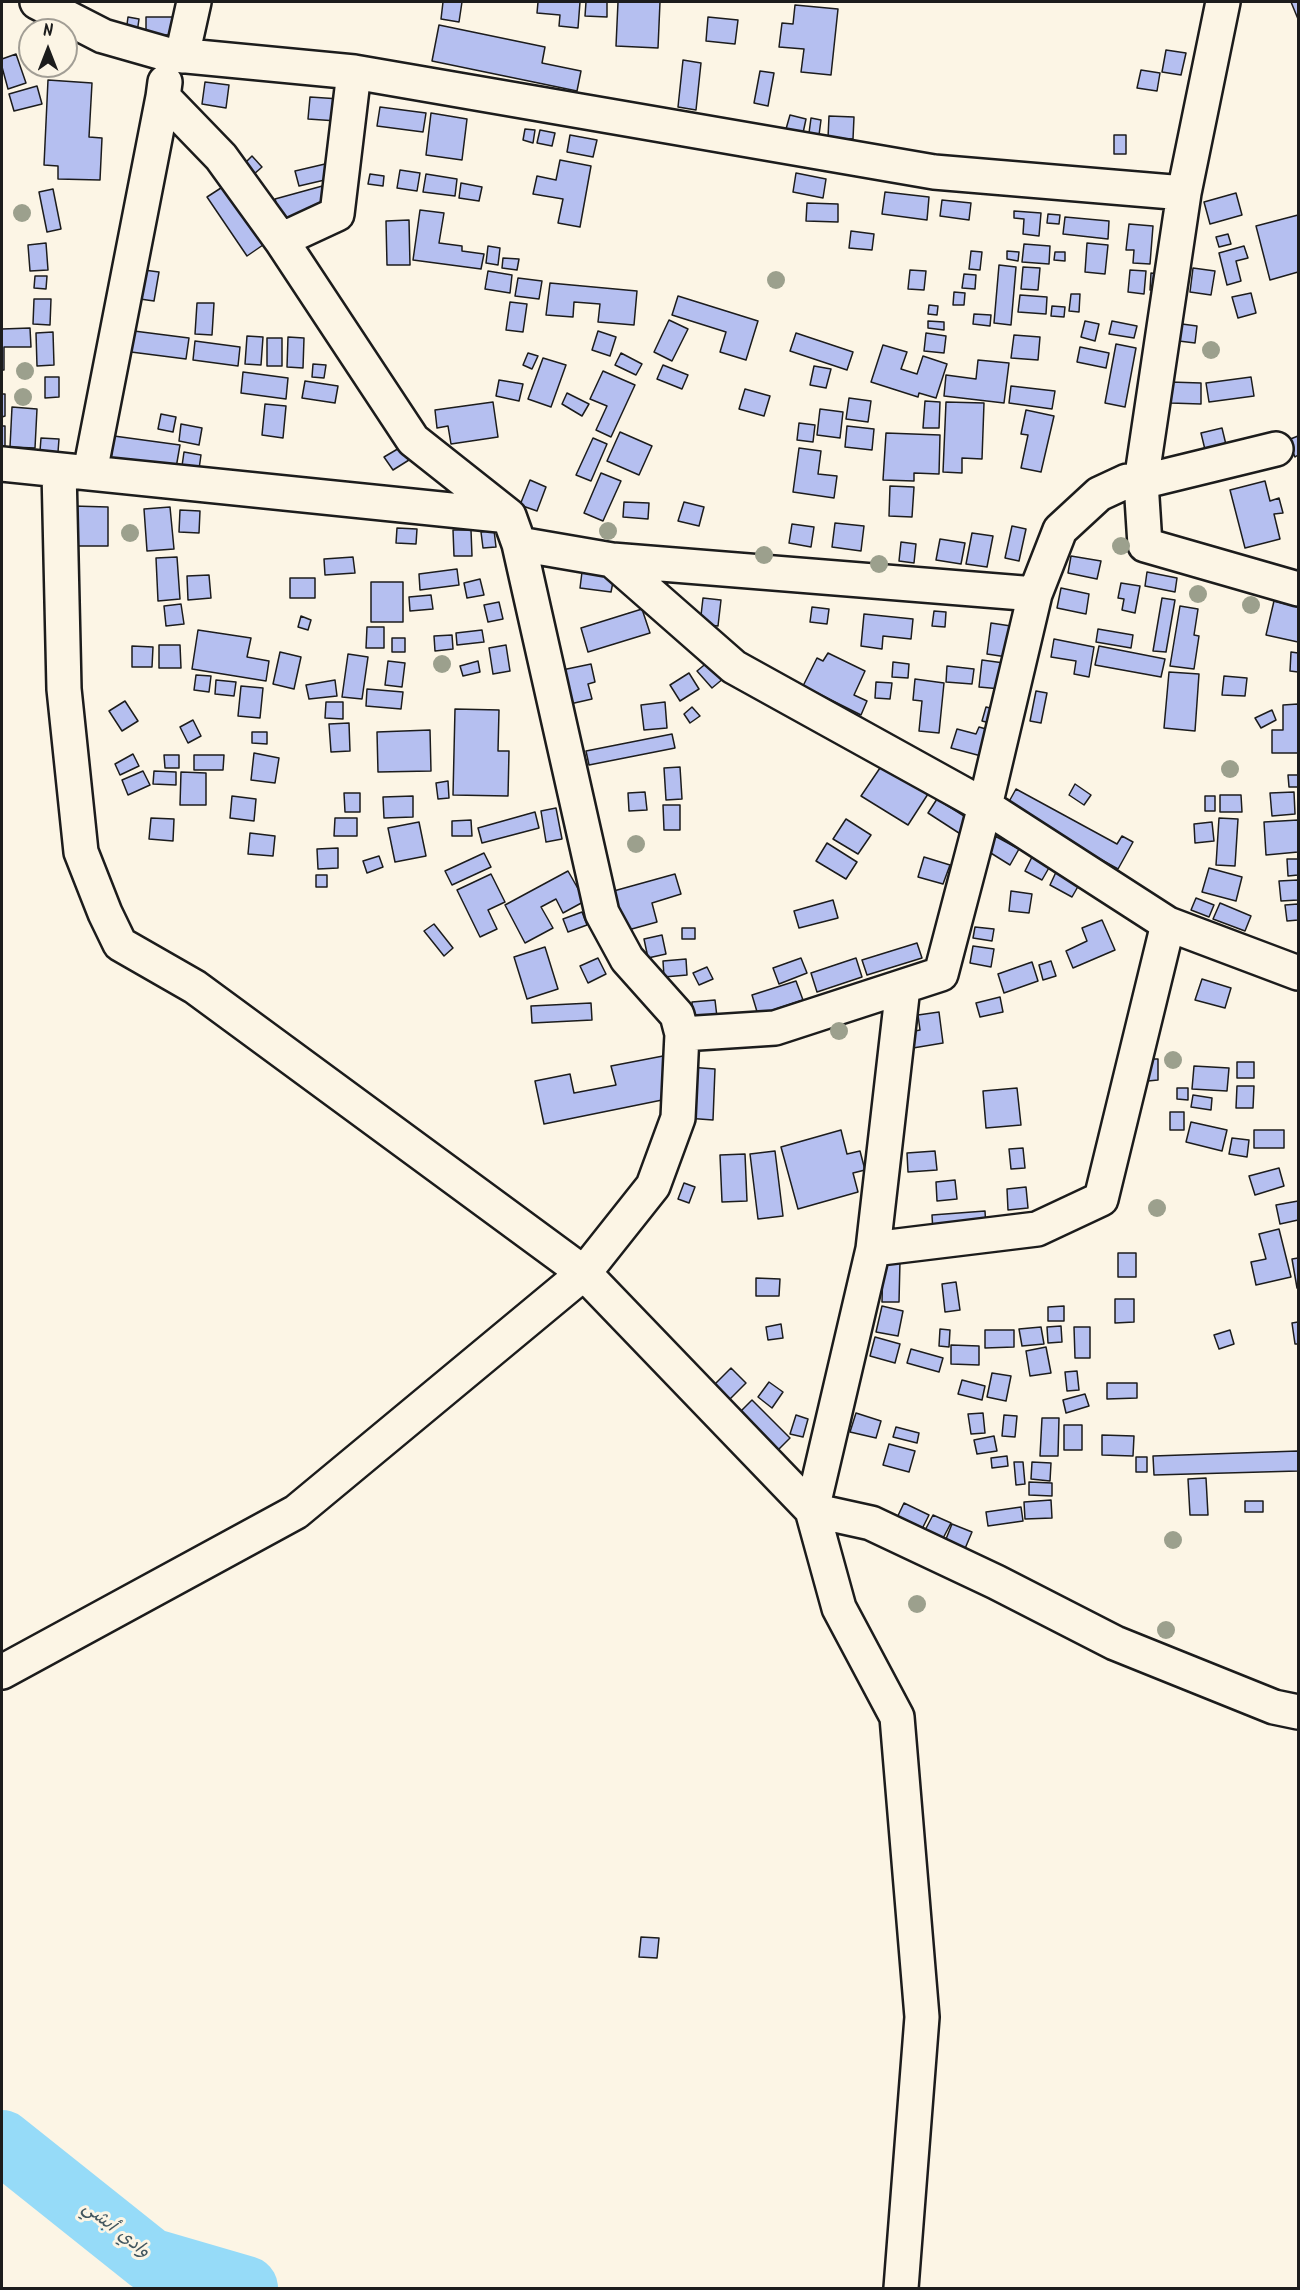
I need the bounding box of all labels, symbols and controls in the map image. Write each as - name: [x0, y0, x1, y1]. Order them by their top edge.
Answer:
- north arrow: [18, 18, 78, 78]
- text: N: [43, 19, 53, 44]
- water label: وادي أبشي: [77, 2198, 153, 2264]

